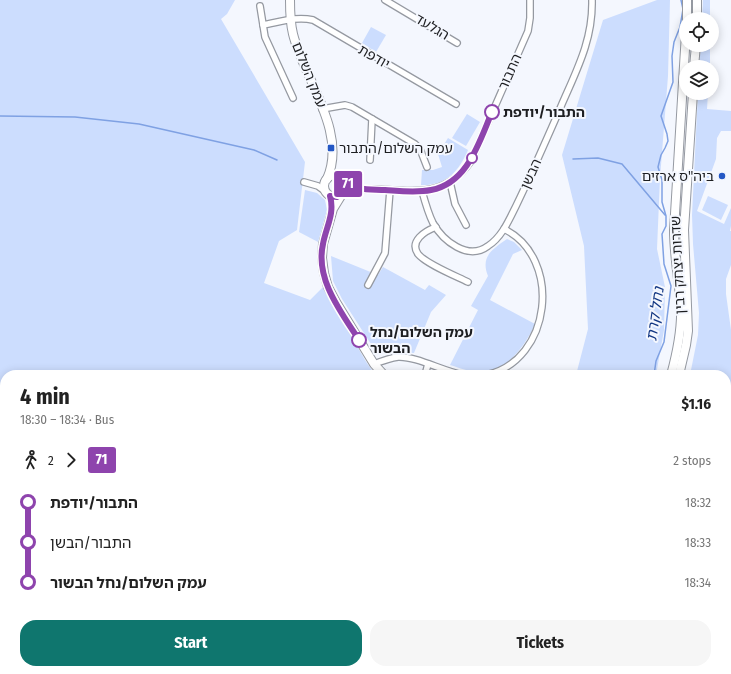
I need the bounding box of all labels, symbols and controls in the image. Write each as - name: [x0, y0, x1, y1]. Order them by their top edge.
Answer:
- street label: הגלעד: [412, 10, 452, 44]
- map controls: [679, 12, 719, 100]
- button: locate: [679, 12, 719, 52]
- street label: עמק השלום: [288, 40, 330, 110]
- street label: יודפת: [355, 41, 393, 73]
- street label: התבור: [495, 51, 525, 93]
- button: layers: [679, 60, 719, 100]
- marker: התבור/יודפת: [484, 104, 500, 120]
- place label: התבור/יודפת: [503, 104, 585, 121]
- place label: עמק השלום/התבור: [339, 140, 453, 157]
- marker: עמק השלום/התבור: [326, 143, 336, 153]
- unlabelled marker: [466, 152, 478, 164]
- street label: הבשן: [517, 156, 545, 192]
- place label: ביה"ס ארזים: [642, 168, 714, 185]
- line badge: 71: [330, 171, 366, 197]
- marker: ביה"ס ארזים: [717, 171, 727, 181]
- text: 71: [342, 175, 354, 192]
- street label: שדרות יצחק רבין: [667, 215, 689, 315]
- water label: נחל קרת: [642, 285, 668, 342]
- place label: עמק השלום/נחל הבשור: [370, 324, 473, 357]
- marker: עמק השלום/נחל הבשור: [351, 332, 367, 348]
- text: 4 min: [20, 383, 70, 410]
- text: $1.16: [682, 395, 711, 413]
- text: 18:30 – 18:34 · Bus: [20, 412, 114, 427]
- icon: walk: [20, 449, 42, 471]
- icon: forward: [60, 449, 82, 471]
- text: 71: [96, 451, 108, 468]
- text: 2: [48, 453, 54, 468]
- text: 2 stops: [673, 453, 711, 468]
- text: התבור/יודפת: [50, 494, 138, 512]
- text: 18:32: [685, 495, 711, 510]
- text: התבור/הבשן: [50, 534, 131, 552]
- text: 18:33: [685, 535, 711, 550]
- text: עמק השלום/נחל הבשור: [50, 574, 207, 592]
- text: 18:34: [684, 575, 711, 590]
- button: Start: [20, 620, 362, 666]
- button: Tickets: [370, 620, 711, 666]

